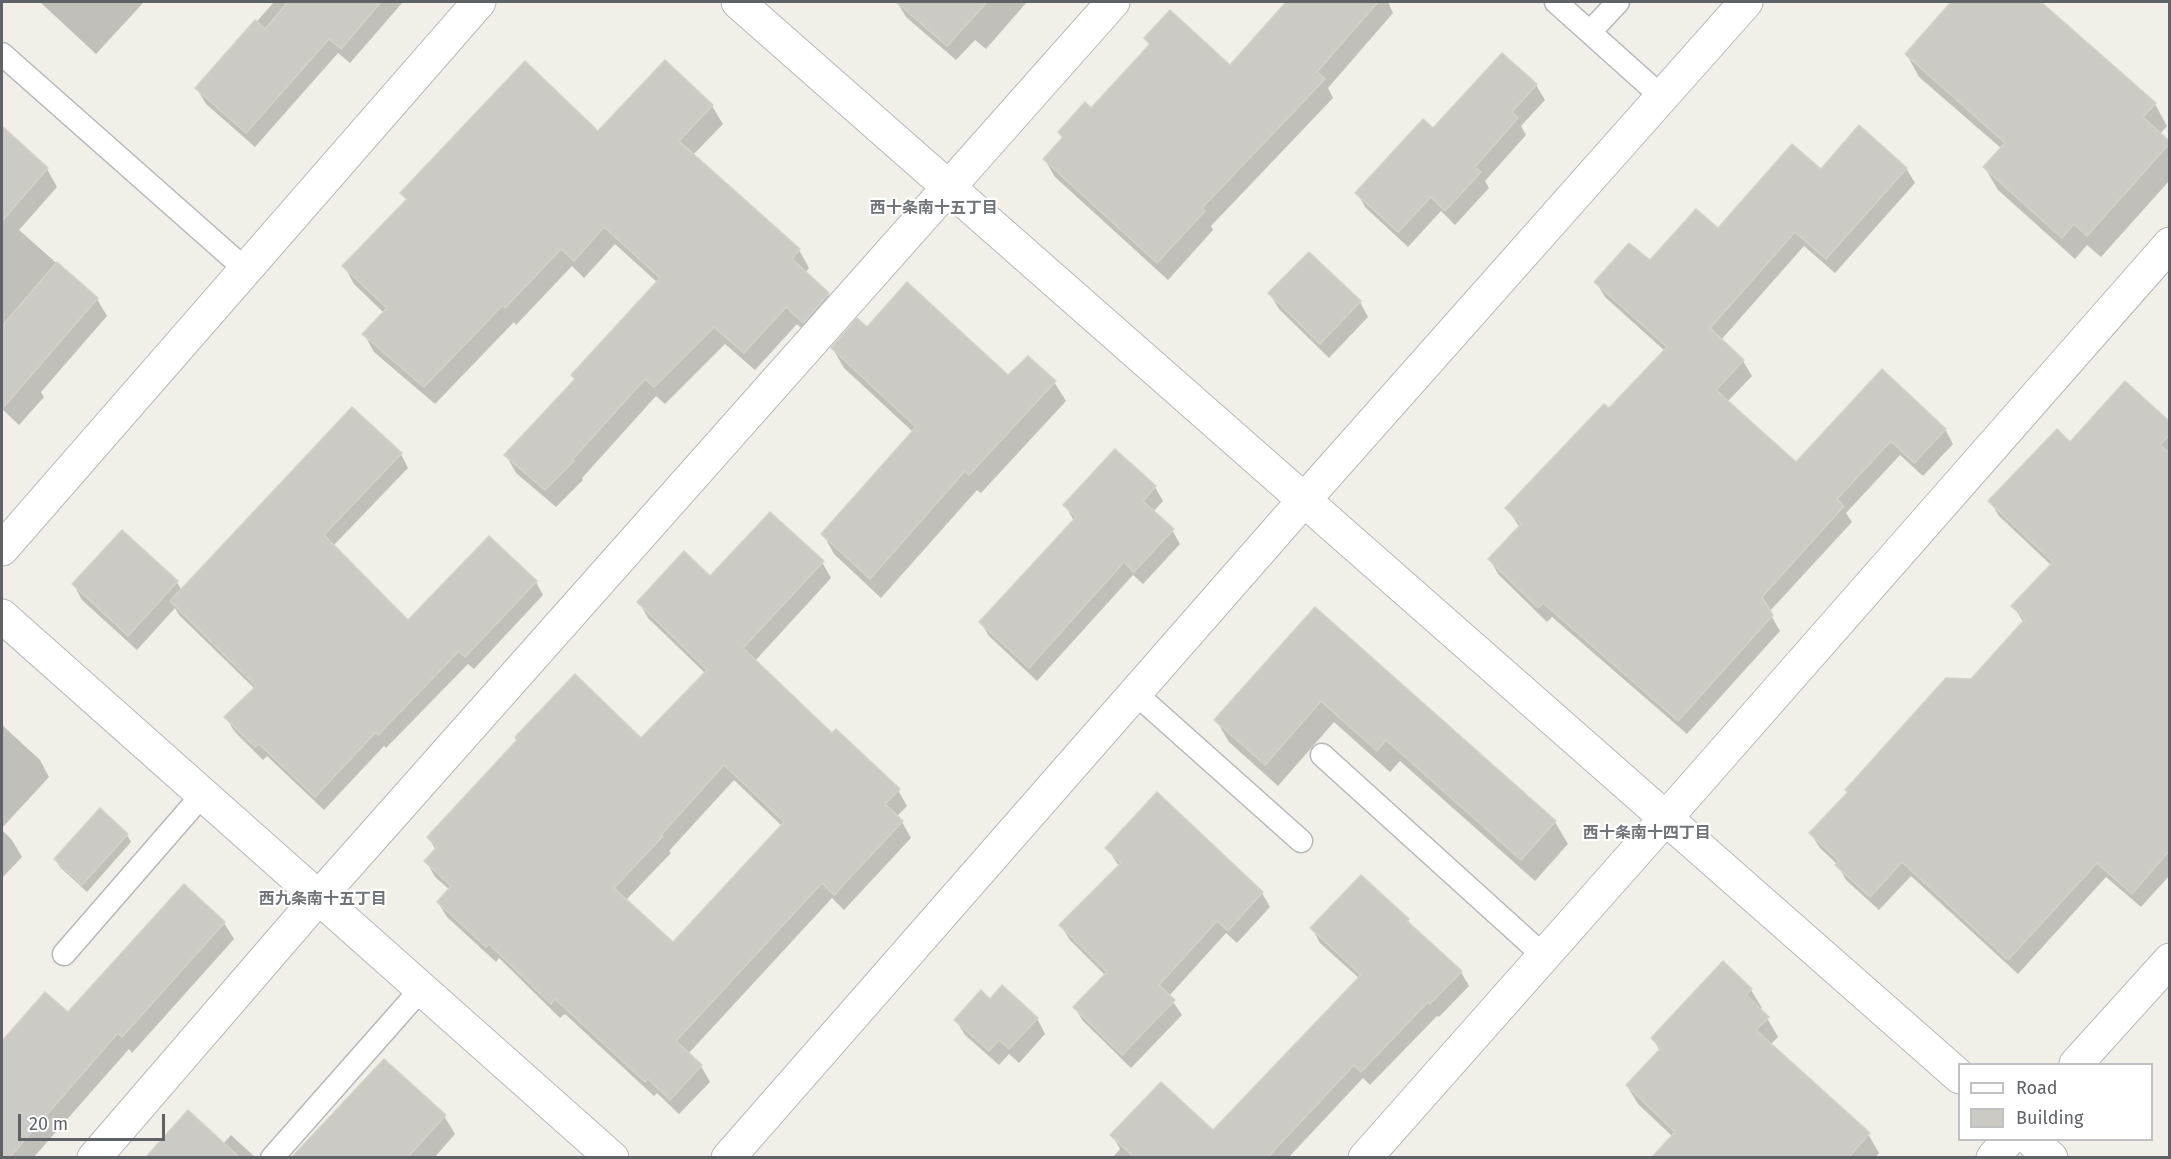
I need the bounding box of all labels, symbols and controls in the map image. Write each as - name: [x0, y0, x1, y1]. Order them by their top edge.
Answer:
- district label: 西十条南十五丁目: [870, 199, 998, 219]
- district label: 西十条南十四丁目: [1583, 824, 1711, 844]
- district label: 西九条南十五丁目: [259, 890, 387, 910]
- legend: [1958, 1063, 2153, 1141]
- text: Road: [2016, 1077, 2058, 1099]
- scale bar: [21, 1102, 168, 1140]
- text: Building: [2016, 1107, 2083, 1129]
- text: 20 m: [29, 1113, 68, 1135]

